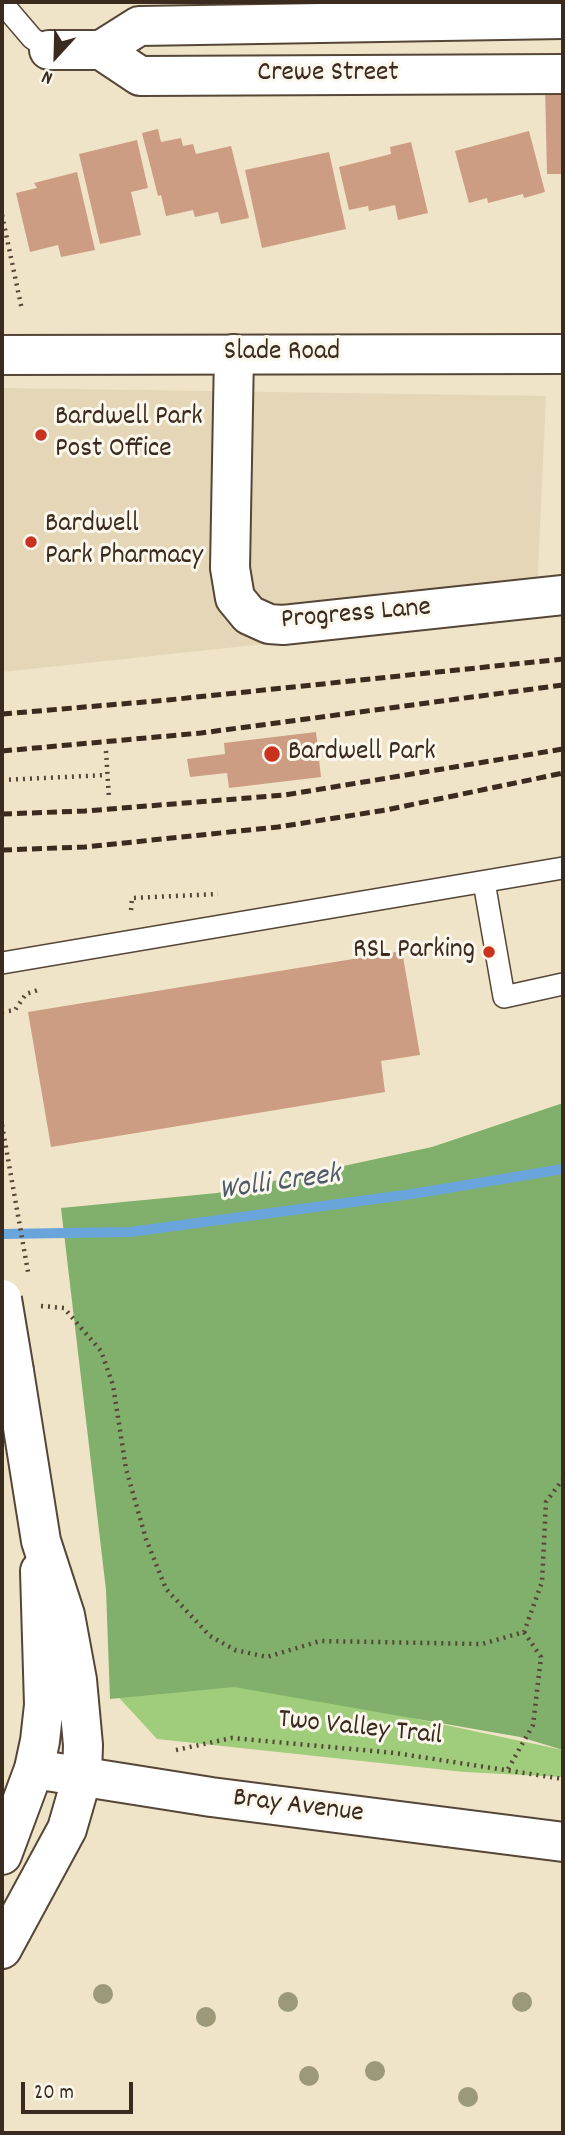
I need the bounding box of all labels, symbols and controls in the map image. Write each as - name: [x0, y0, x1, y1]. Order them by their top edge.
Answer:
- north arrow: [21, 21, 91, 91]
- street label: Crewe Street: [257, 58, 399, 92]
- text: N: [39, 62, 57, 90]
- street label: Slade Road: [224, 337, 340, 371]
- place label: Bardwell Park Post Office: [55, 402, 203, 468]
- marker: Bardwell Park Post Office: [33, 427, 49, 443]
- place label: Bardwell Park Pharmacy: [45, 509, 203, 575]
- marker: Bardwell Park Pharmacy: [23, 534, 39, 550]
- street label: Progress Lane: [280, 593, 432, 639]
- place label: Bardwell Park: [288, 737, 436, 771]
- marker: Bardwell Park: [262, 744, 282, 764]
- place label: RSL Parking: [353, 935, 475, 969]
- marker: RSL Parking: [481, 944, 497, 960]
- water label: Wolli Creek: [217, 1159, 343, 1211]
- street label: Two Valley Trail: [276, 1705, 444, 1755]
- street label: Bray Avenue: [231, 1783, 365, 1833]
- scale bar: [24, 2068, 136, 2112]
- text: 20 m: [34, 2079, 74, 2109]

